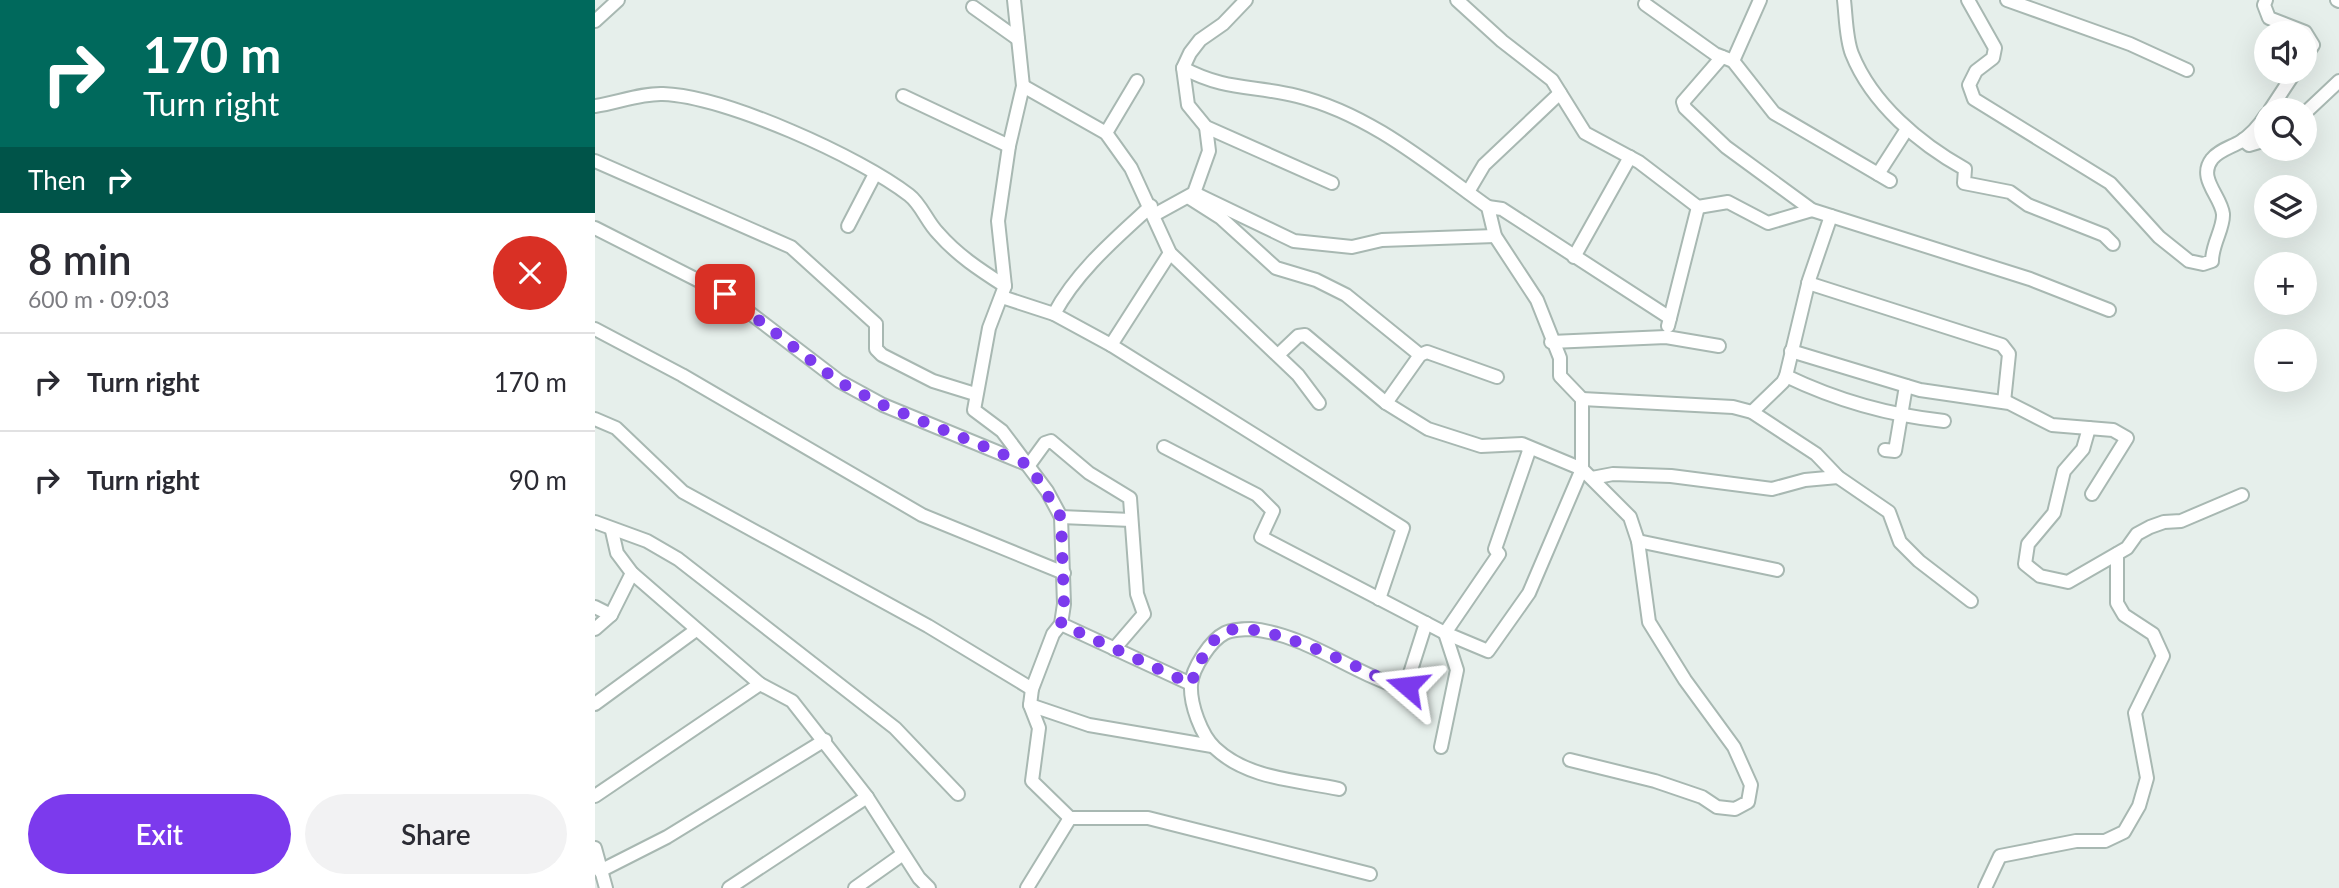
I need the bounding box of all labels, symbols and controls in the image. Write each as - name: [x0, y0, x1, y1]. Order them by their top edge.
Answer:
- map controls: [2254, 21, 2317, 392]
- button: sound: [2254, 21, 2317, 84]
- text: 170 m: [143, 25, 281, 83]
- icon: right: [28, 28, 119, 119]
- text: Turn right: [143, 84, 279, 123]
- button: search: [2254, 98, 2317, 161]
- icon: right: [100, 161, 138, 199]
- text: Then: [28, 164, 86, 196]
- button: layers: [2254, 175, 2317, 238]
- text: 8 min: [28, 234, 132, 284]
- button: close: [493, 236, 567, 310]
- button: +: [2254, 252, 2317, 315]
- pin: [695, 264, 755, 324]
- icon: arrive: [706, 275, 744, 313]
- text: 600 m · 09:03: [28, 285, 170, 313]
- button: −: [2254, 329, 2317, 392]
- icon: right: [28, 363, 66, 401]
- text: Turn right: [87, 366, 200, 398]
- text: 170 m: [494, 366, 567, 398]
- icon: right: [28, 461, 66, 499]
- text: Turn right: [87, 464, 200, 496]
- text: 90 m: [509, 464, 567, 496]
- position arrow: [1370, 649, 1444, 723]
- button: Exit: [28, 794, 291, 874]
- button: Share: [305, 794, 567, 874]

